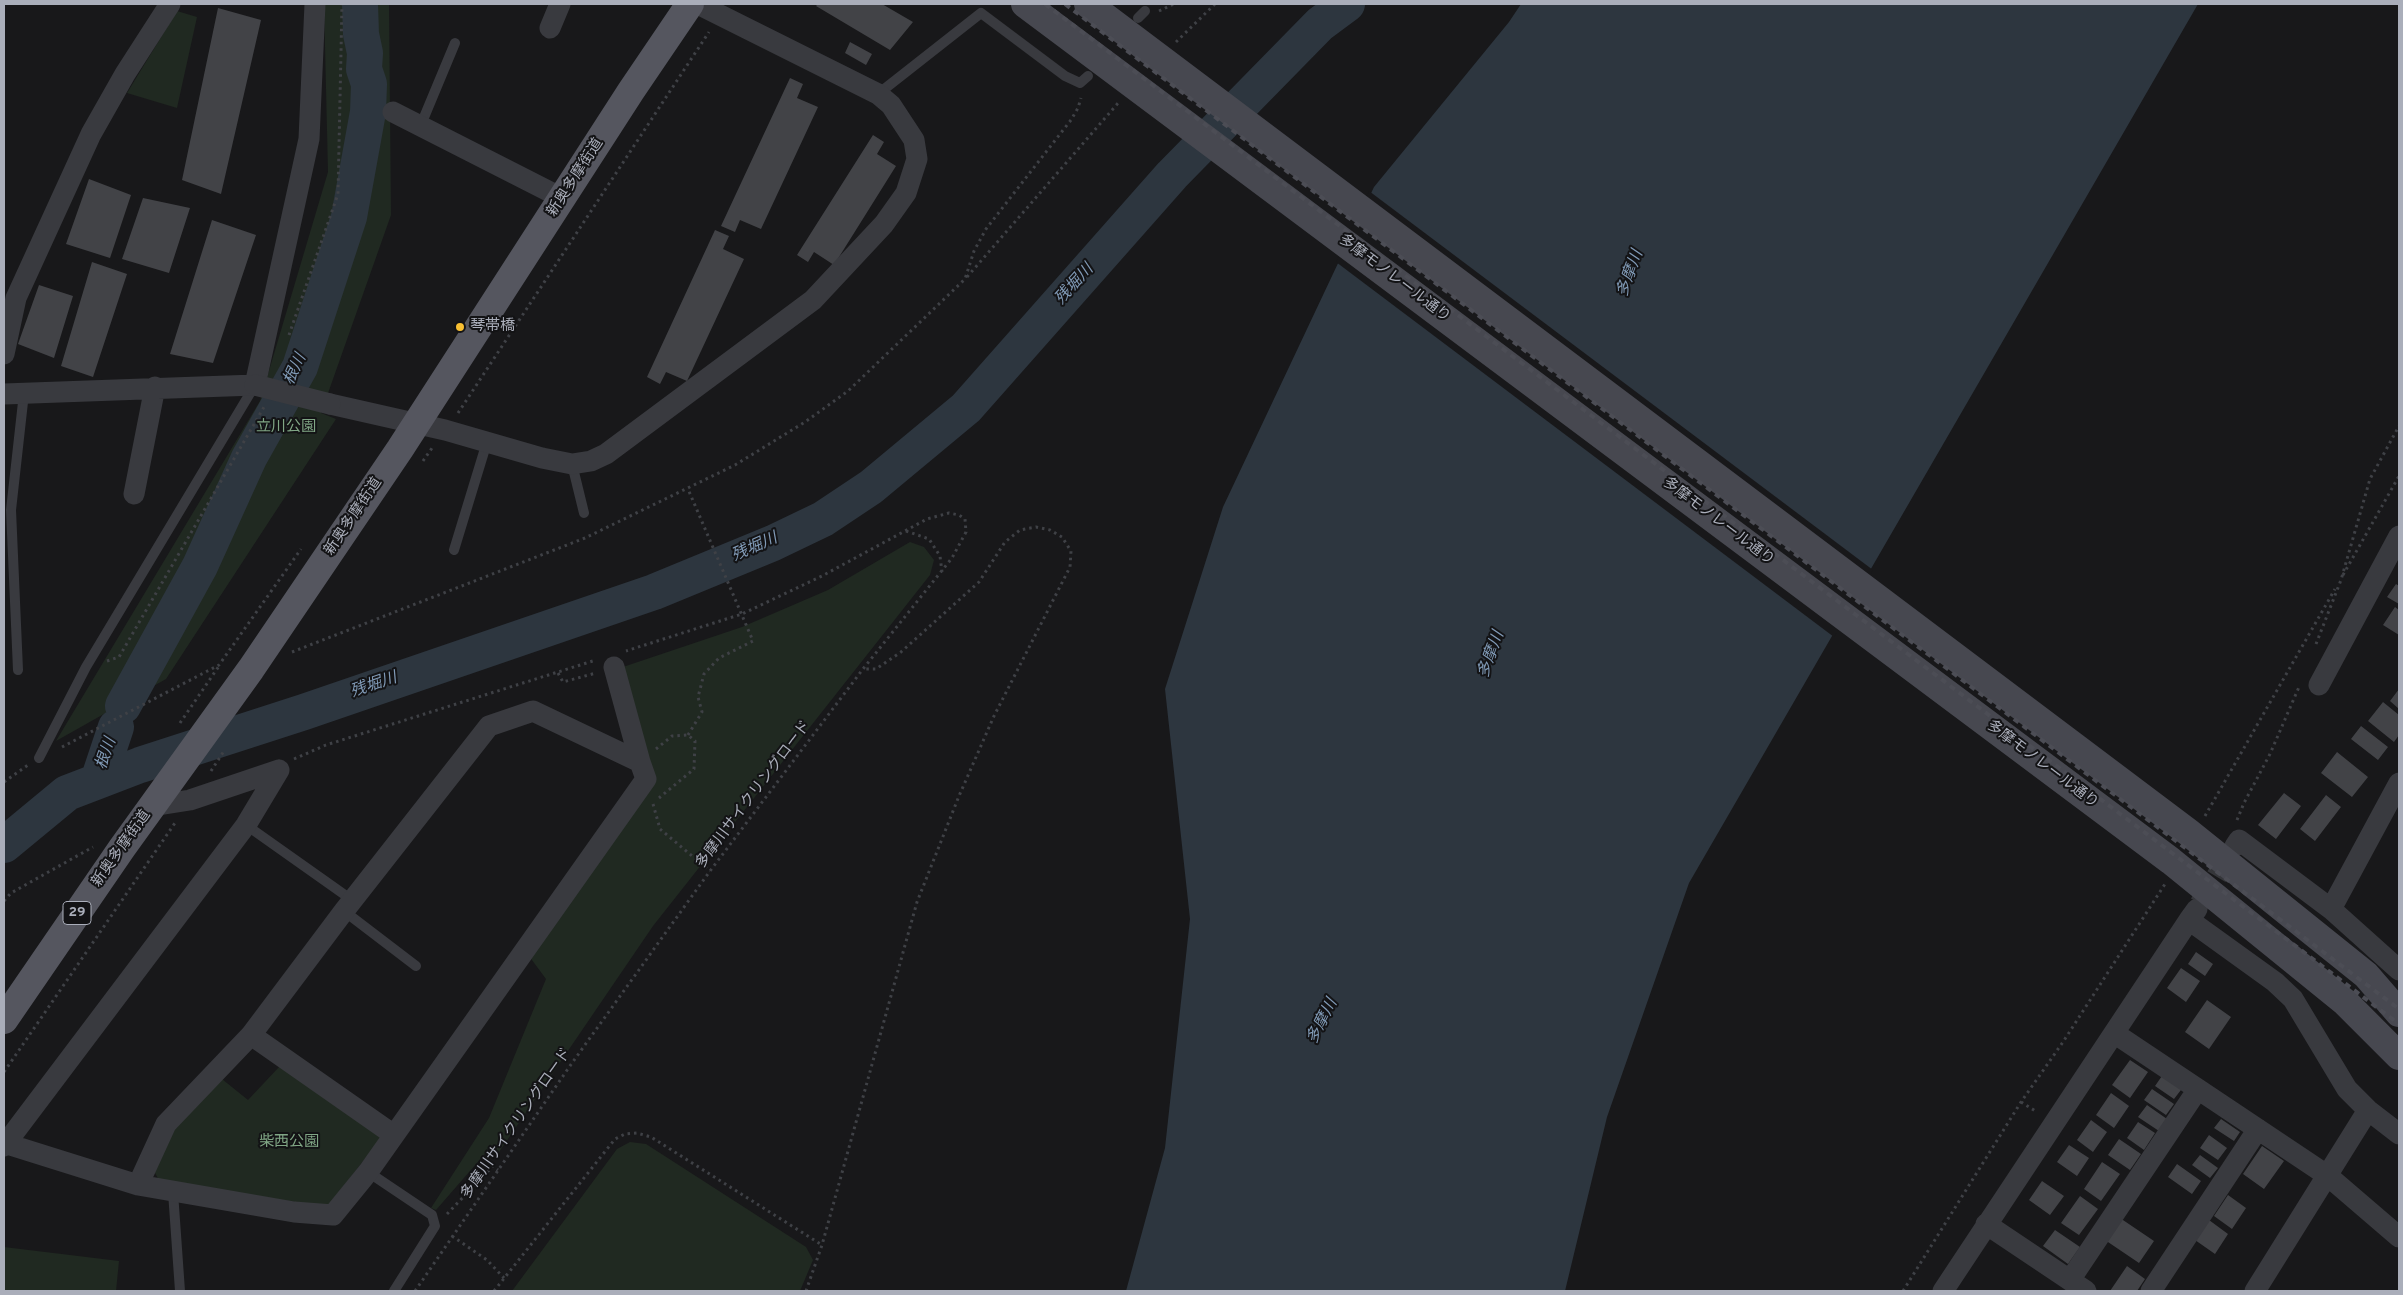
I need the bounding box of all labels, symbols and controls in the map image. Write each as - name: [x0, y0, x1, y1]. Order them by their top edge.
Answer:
- street label: 新奥多摩街道: [544, 135, 608, 221]
- street label: 多摩モノレール通り: [1335, 231, 1453, 327]
- water label: 多摩川: [1614, 248, 1648, 300]
- water label: 残堀川: [1052, 261, 1098, 309]
- place label: 琴帯橋: [470, 318, 515, 336]
- marker: 琴帯橋: [454, 321, 466, 333]
- water label: 根川: [281, 351, 311, 389]
- park label: 立川公園: [256, 419, 316, 437]
- street label: 多摩モノレール通り: [1659, 474, 1777, 570]
- street label: 新奥多摩街道: [321, 475, 387, 559]
- water label: 残堀川: [729, 529, 781, 567]
- water label: 多摩川: [1475, 629, 1509, 681]
- water label: 残堀川: [348, 669, 400, 703]
- street label: 多摩モノレール通り: [1983, 717, 2101, 813]
- street label: 多摩川サイクリングロード: [693, 718, 815, 872]
- water label: 根川: [93, 736, 121, 772]
- street label: 新奥多摩街道: [89, 807, 155, 891]
- road number: 29: [63, 901, 91, 924]
- water label: 多摩川: [1304, 996, 1342, 1048]
- street label: 多摩川サイクリングロード: [458, 1045, 576, 1203]
- park label: 柴西公園: [259, 1134, 319, 1152]

